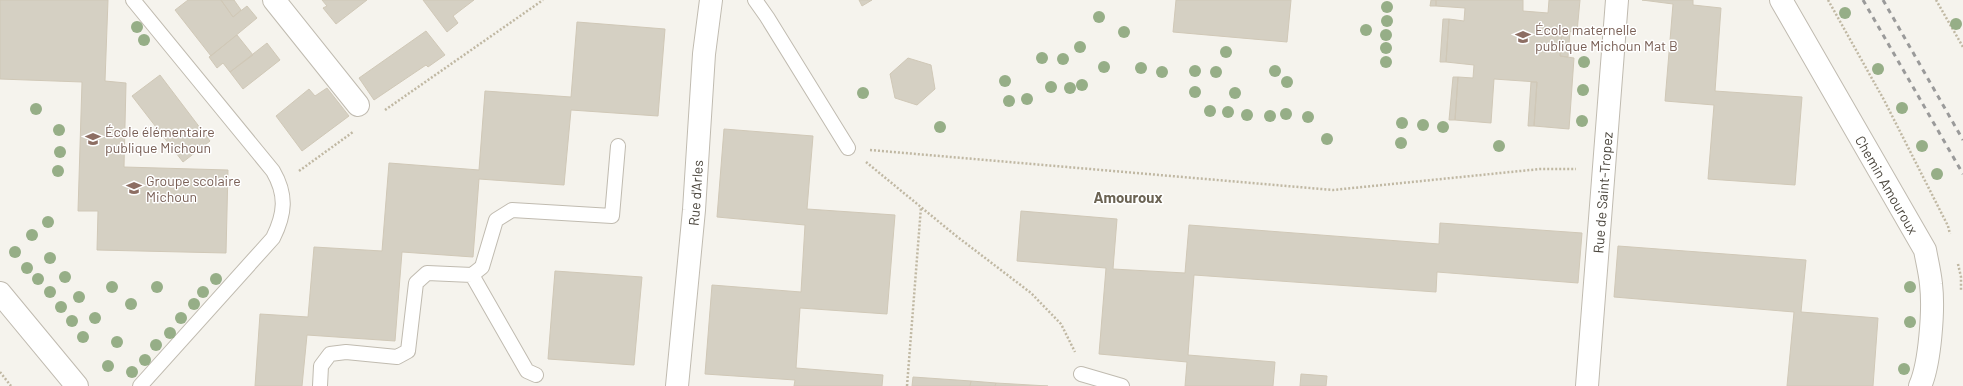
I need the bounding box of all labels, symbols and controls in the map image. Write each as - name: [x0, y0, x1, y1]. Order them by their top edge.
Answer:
- place label: École maternelle publique Michoun Mat B: [1535, 21, 1678, 54]
- school or university icon: École maternelle publique Michoun Mat B: [1514, 28, 1532, 46]
- place label: École élémentaire publique Michoun: [105, 123, 215, 156]
- school or university icon: École élémentaire publique Michoun: [84, 130, 102, 148]
- street label: Rue de Saint-Tropez: [1589, 131, 1615, 254]
- street label: Chemin Amouroux: [1852, 132, 1923, 237]
- street label: Rue d'Arles: [684, 159, 706, 227]
- place label: Groupe scolaire Michoun: [146, 172, 241, 205]
- school or university icon: Groupe scolaire Michoun: [125, 179, 143, 197]
- district label: Amouroux: [1093, 188, 1163, 206]

